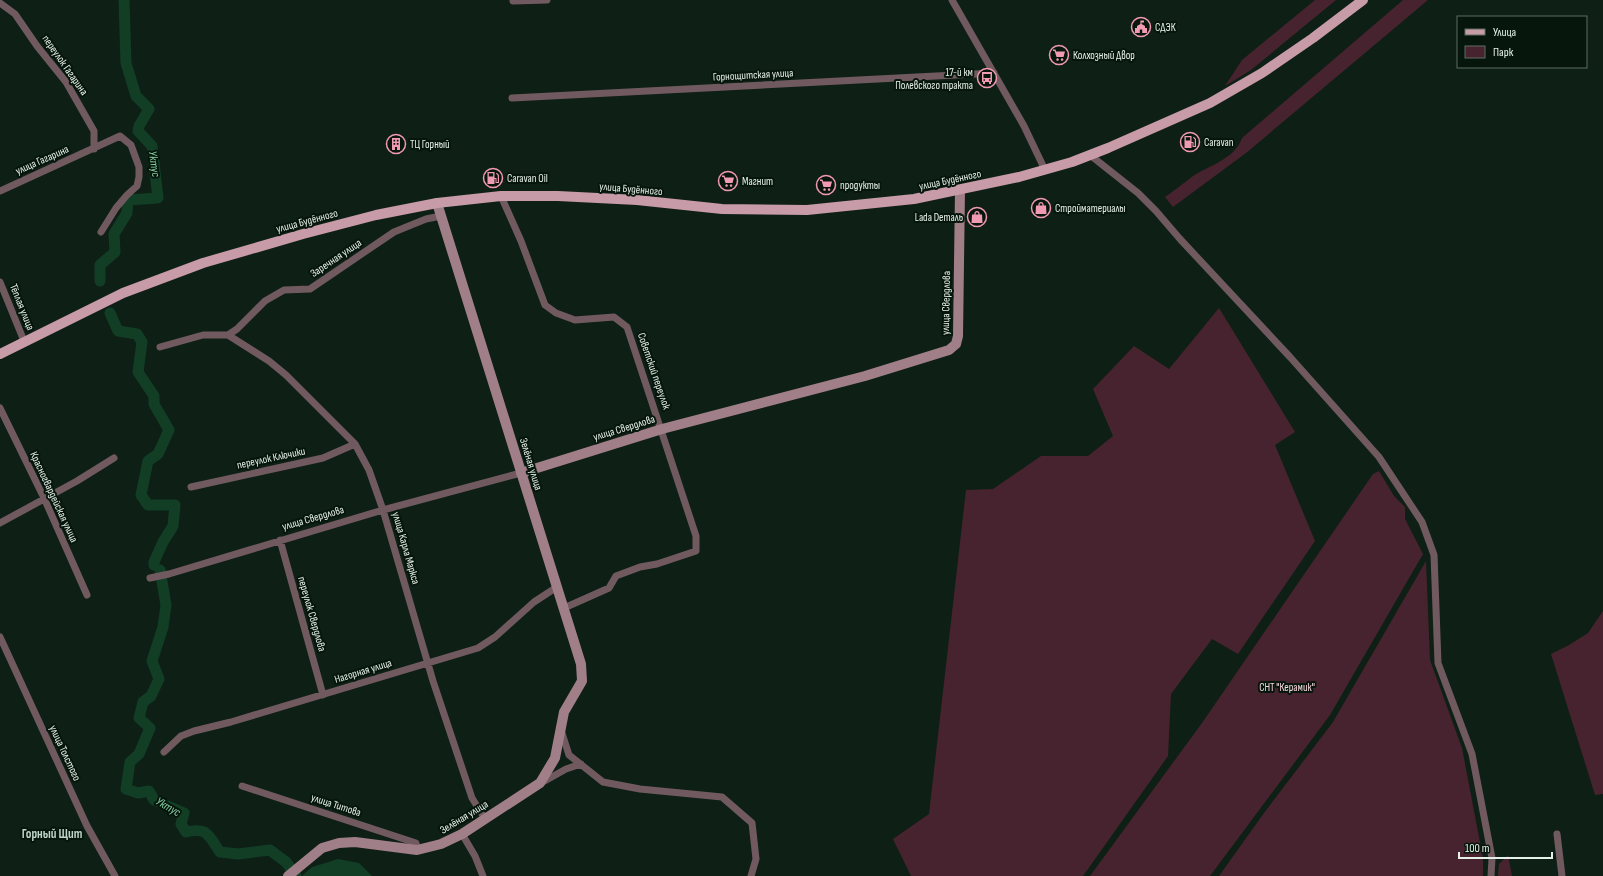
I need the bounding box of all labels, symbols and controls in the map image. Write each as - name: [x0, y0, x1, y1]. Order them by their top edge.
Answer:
- public building icon: СДЭК: [1130, 16, 1152, 38]
- legend: [1457, 16, 1587, 68]
- place label: СДЭК: [1155, 21, 1176, 34]
- text: Улица: [1493, 25, 1517, 40]
- street label: переулок Гагарина: [39, 32, 91, 98]
- supermarket icon: Колхозный Двор: [1048, 44, 1070, 66]
- text: Парк: [1493, 45, 1514, 60]
- place label: Колхозный Двор: [1073, 49, 1135, 62]
- street label: Горнощитская улица: [712, 66, 794, 84]
- place label: 17-й км Полевского тракта: [895, 66, 973, 92]
- bus stop icon: 17-й км Полевского тракта: [976, 67, 998, 89]
- fuel station icon: Caravan: [1179, 131, 1201, 153]
- building icon: ТЦ Горный: [385, 133, 407, 155]
- place label: Caravan: [1204, 136, 1234, 149]
- place label: ТЦ Горный: [410, 138, 450, 151]
- street label: улица Гагарина: [13, 142, 71, 178]
- water label: Уктус: [145, 150, 163, 178]
- fuel station icon: Caravan Oil: [482, 167, 504, 189]
- street label: улица Будённого: [918, 167, 983, 193]
- supermarket icon: Магнит: [717, 170, 739, 192]
- place label: Caravan Oil: [507, 172, 548, 185]
- supermarket icon: продукты: [815, 174, 837, 196]
- place label: Магнит: [742, 175, 773, 188]
- place label: продукты: [840, 179, 880, 192]
- street label: улица Будённого: [599, 180, 664, 198]
- shop icon: Стройматериалы: [1030, 197, 1052, 219]
- place label: Стройматериалы: [1055, 202, 1126, 215]
- street label: улица Будённого: [275, 206, 340, 235]
- shop icon: Lada Dеталь: [966, 206, 988, 228]
- place label: Lada Dеталь: [915, 211, 963, 224]
- street label: Заречная улица: [308, 236, 364, 280]
- street label: улица Свердлова: [939, 271, 953, 335]
- street label: Тёплая улица: [7, 282, 37, 332]
- street label: Советский переулок: [635, 331, 673, 412]
- street label: улица Свердлова: [592, 412, 656, 444]
- street label: Зелёная улица: [517, 436, 545, 492]
- street label: переулок Ключики: [236, 444, 307, 472]
- street label: Красногвардейская улица: [27, 450, 81, 544]
- street label: улица Свердлова: [280, 503, 346, 533]
- street label: улица Карла Маркса: [389, 510, 423, 586]
- street label: переулок Свердлова: [295, 575, 329, 653]
- street label: Нагорная улица: [333, 656, 393, 686]
- park label: СНТ "Керамик": [1259, 681, 1315, 694]
- street label: улица Толстого: [46, 723, 84, 783]
- street label: улица Титова: [309, 791, 363, 819]
- water label: Уктус: [153, 794, 183, 820]
- street label: Зелёная улица: [438, 798, 490, 836]
- district label: Горный Щит: [22, 826, 83, 842]
- scale bar: [1459, 834, 1552, 860]
- text: 100 m: [1465, 841, 1490, 856]

